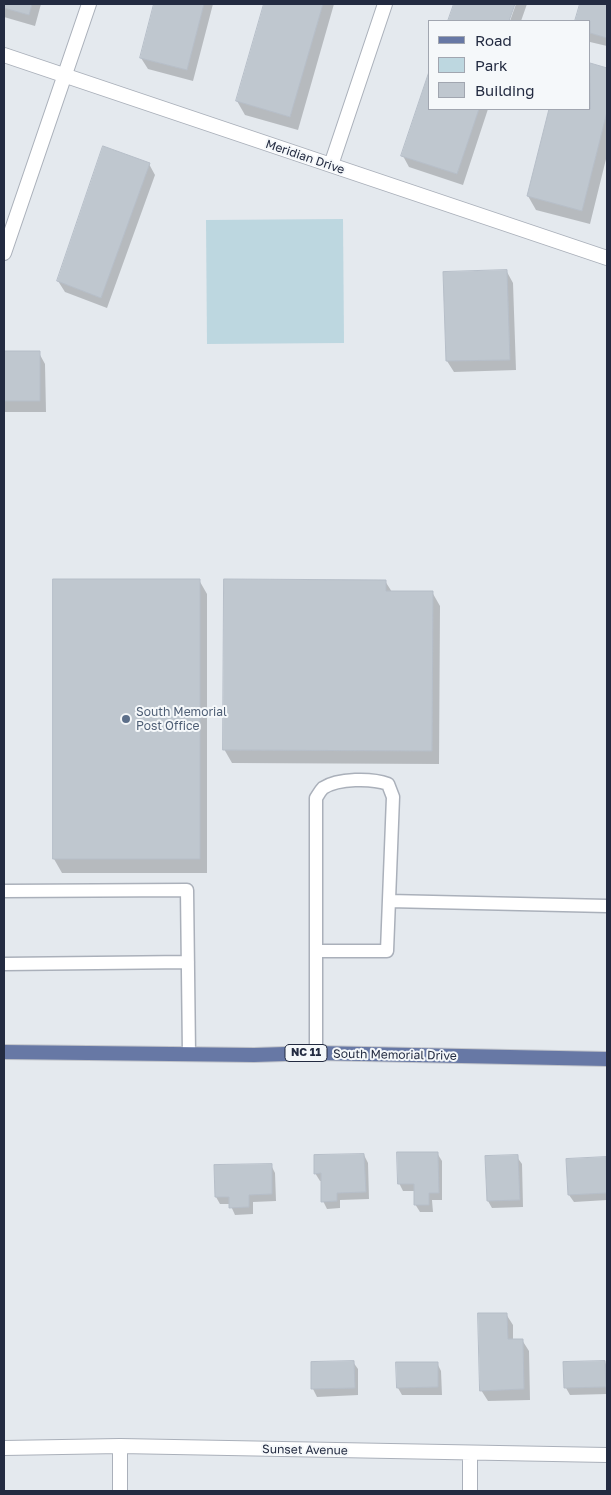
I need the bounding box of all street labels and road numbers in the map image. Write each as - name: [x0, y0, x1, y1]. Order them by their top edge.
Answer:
- street label: Meridian Drive: [264, 137, 346, 177]
- road number: NC 11: [285, 1044, 327, 1062]
- street label: South Memorial Drive: [333, 1047, 457, 1063]
- street label: Sunset Avenue: [262, 1442, 348, 1458]

